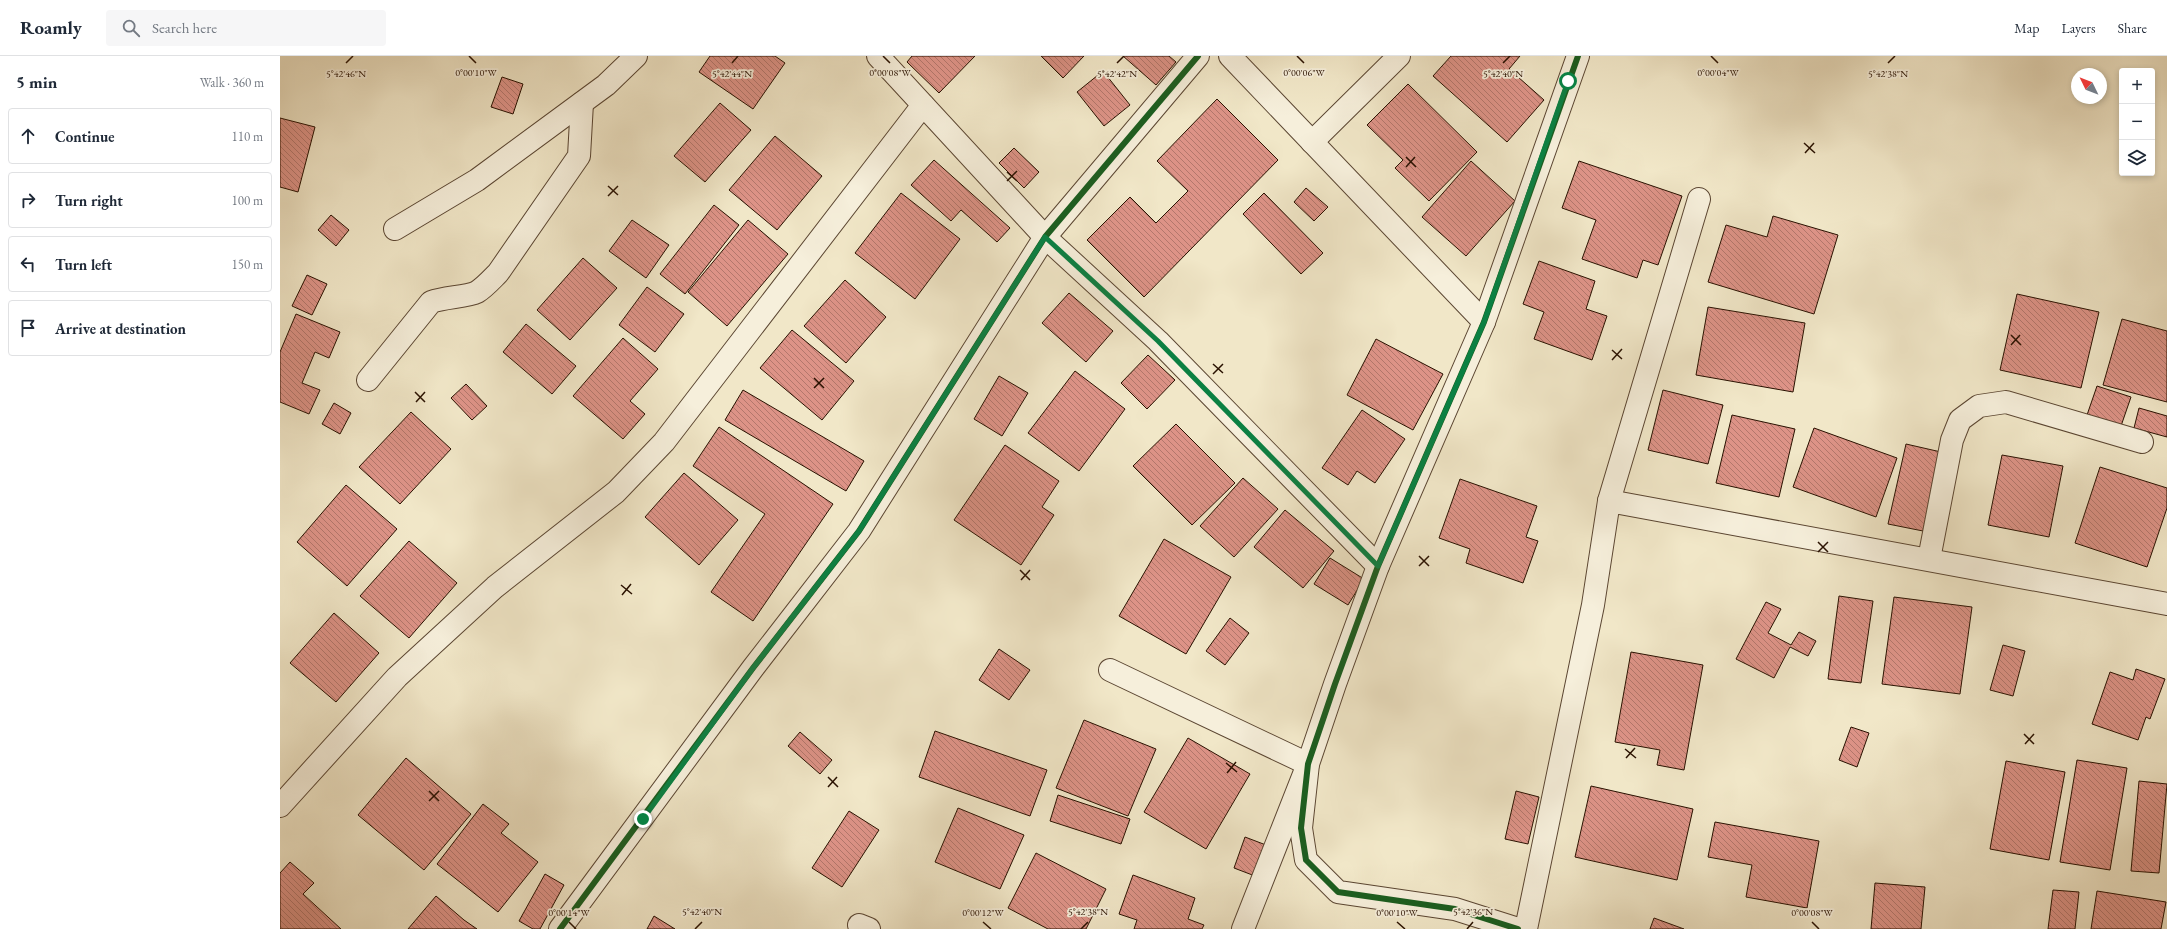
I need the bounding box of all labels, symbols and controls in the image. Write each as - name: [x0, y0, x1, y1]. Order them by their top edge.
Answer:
- search box: [106, 10, 386, 46]
- text: Roamly: [20, 15, 82, 40]
- icon: search: [120, 17, 142, 39]
- text: Search here: [152, 18, 217, 37]
- text: Map: [2014, 19, 2039, 37]
- text: Layers: [2061, 19, 2096, 37]
- text: Share: [2118, 19, 2147, 37]
- text: 0°00'10"W: [455, 66, 498, 79]
- text: 0°00'08"W: [869, 66, 912, 79]
- text: 0°00'06"W: [1283, 66, 1326, 79]
- text: 0°00'04"W: [1697, 66, 1740, 79]
- text: 5°42'46"N: [326, 67, 366, 80]
- text: 5°42'44"N: [712, 67, 752, 80]
- text: 5°42'42"N: [1097, 67, 1137, 80]
- text: 5°42'40"N: [1483, 67, 1523, 80]
- text: 5°42'38"N: [1868, 67, 1908, 80]
- north arrow: [2071, 68, 2107, 104]
- map controls: [2119, 68, 2155, 176]
- button: +: [2119, 68, 2155, 104]
- text: 5 min: [16, 71, 57, 93]
- route start: [1559, 72, 1577, 90]
- text: Walk · 360 m: [200, 74, 264, 91]
- button: −: [2119, 104, 2155, 140]
- icon: ahead: [17, 125, 39, 147]
- text: Continue: [55, 127, 115, 146]
- text: 110 m: [232, 128, 263, 145]
- button: layers: [2119, 140, 2155, 176]
- icon: right: [17, 189, 39, 211]
- text: Turn right: [55, 191, 123, 210]
- text: 100 m: [232, 192, 263, 209]
- icon: left: [17, 253, 39, 275]
- text: Turn left: [55, 255, 112, 274]
- text: 150 m: [232, 256, 263, 273]
- icon: arrive: [17, 317, 39, 339]
- text: Arrive at destination: [55, 319, 186, 338]
- route end: [634, 810, 652, 828]
- text: 5°42'40"N: [682, 905, 722, 918]
- text: 5°42'38"N: [1068, 905, 1108, 918]
- text: 5°42'36"N: [1453, 905, 1493, 918]
- text: 0°00'14"W: [548, 906, 591, 919]
- text: 0°00'12"W: [962, 906, 1005, 919]
- text: 0°00'10"W: [1376, 906, 1419, 919]
- text: 0°00'08"W: [1791, 906, 1834, 919]

